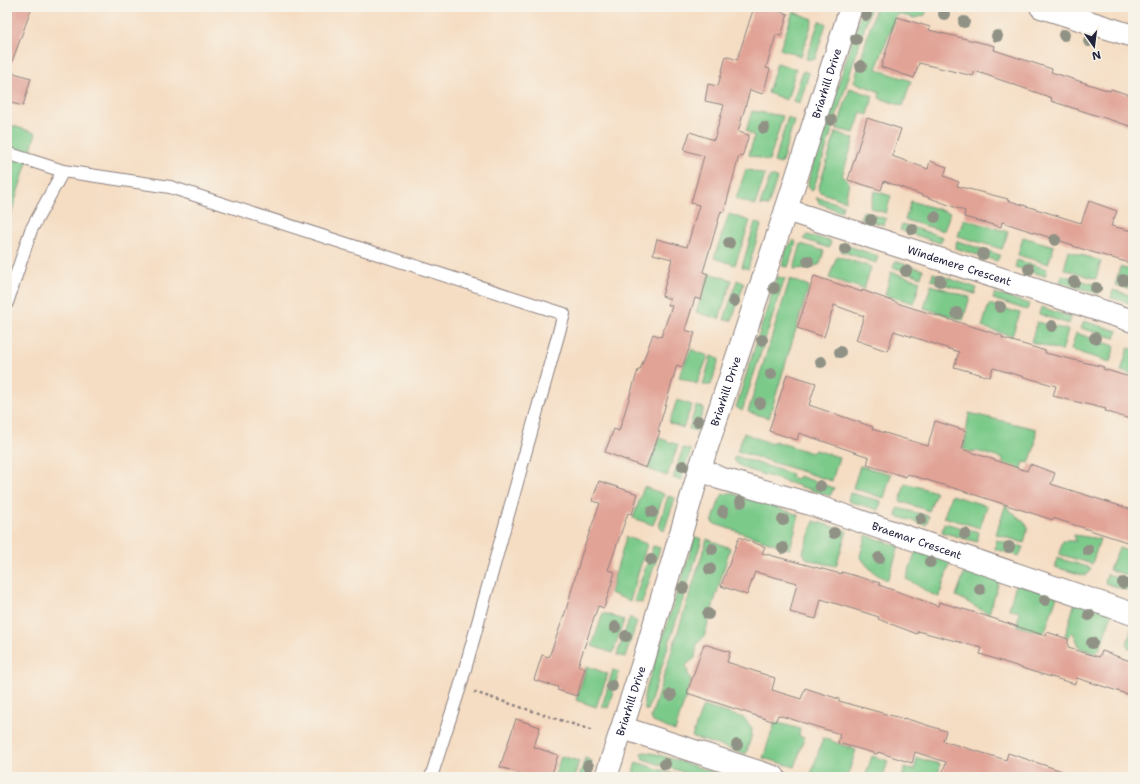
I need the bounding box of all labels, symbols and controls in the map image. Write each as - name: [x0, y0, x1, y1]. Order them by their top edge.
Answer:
- north arrow: [1074, 26, 1114, 66]
- street label: Briarhill Drive: [809, 46, 845, 120]
- text: N: [1090, 47, 1102, 64]
- street label: Windemere Crescent: [905, 242, 1013, 290]
- street label: Briarhill Drive: [707, 354, 745, 428]
- street label: Braemar Crescent: [870, 519, 964, 563]
- street label: Briarhill Drive: [613, 664, 650, 738]

